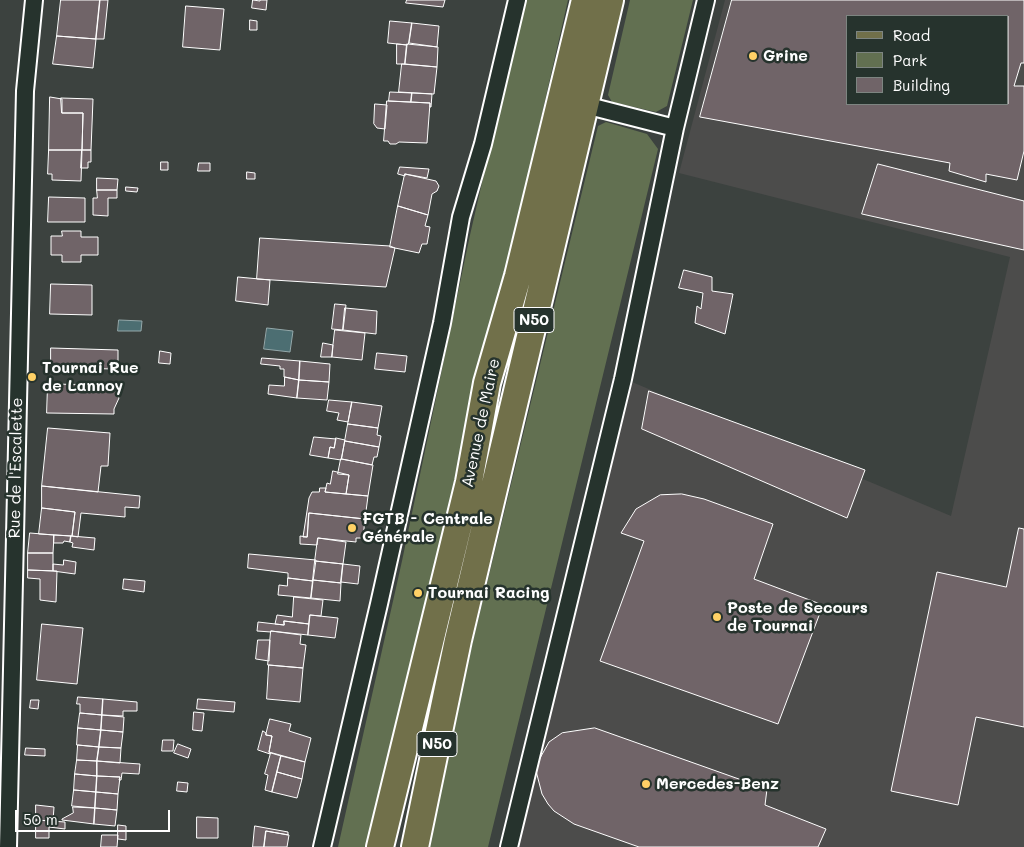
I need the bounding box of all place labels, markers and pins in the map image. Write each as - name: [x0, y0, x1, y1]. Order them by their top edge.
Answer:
- place label: Grine: [763, 46, 808, 66]
- marker: Grine: [747, 50, 759, 62]
- place label: Tournai Rue de Lannoy: [42, 358, 139, 396]
- marker: Tournai Rue de Lannoy: [26, 371, 38, 383]
- place label: FGTB - Centrale Générale: [362, 509, 493, 547]
- marker: FGTB - Centrale Générale: [346, 522, 358, 534]
- place label: Tournai Racing: [428, 583, 549, 603]
- marker: Tournai Racing: [412, 587, 424, 599]
- place label: Poste de Secours de Tournai: [727, 598, 868, 636]
- marker: Poste de Secours de Tournai: [711, 611, 723, 623]
- place label: Mercedes-Benz: [656, 774, 779, 794]
- marker: Mercedes-Benz: [640, 778, 652, 790]

